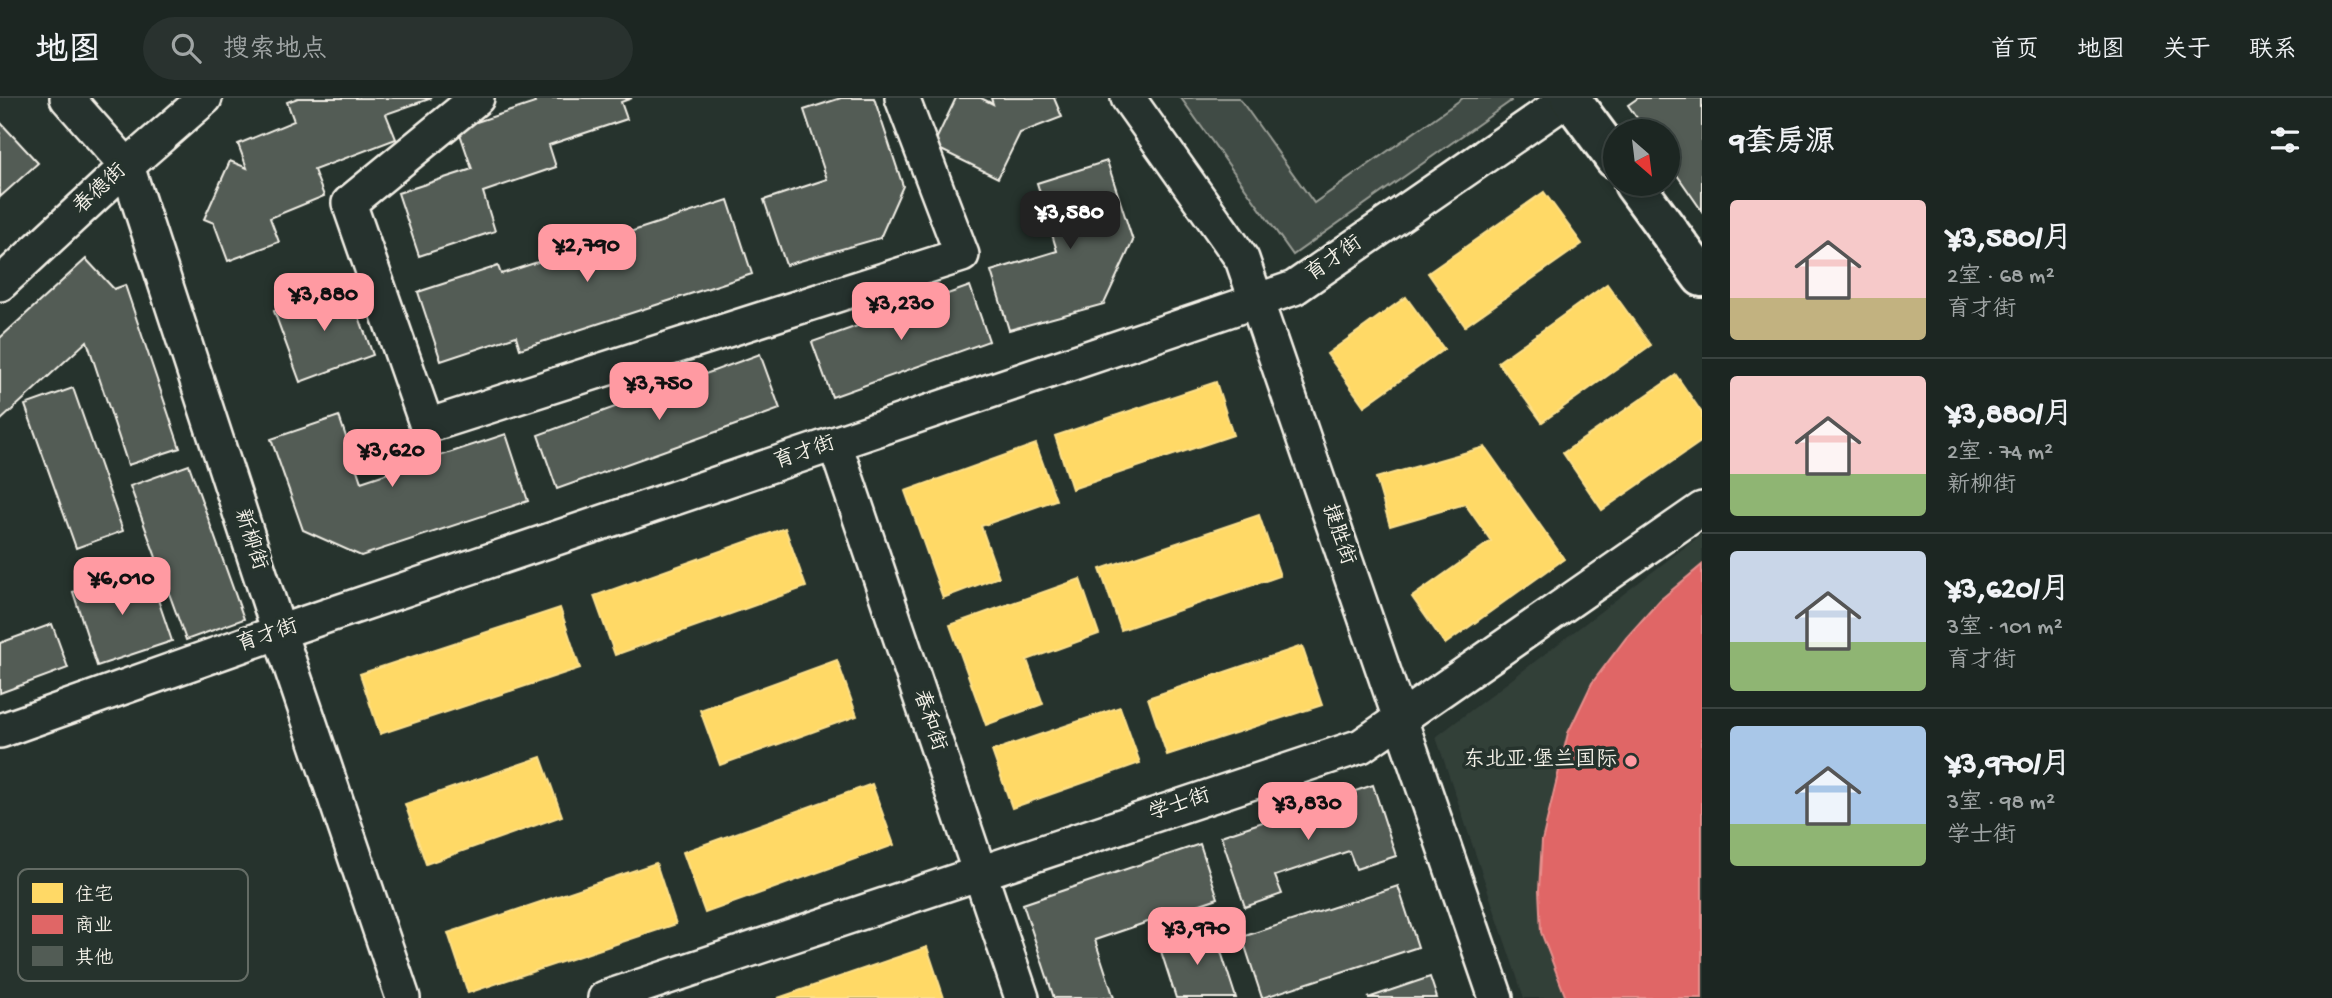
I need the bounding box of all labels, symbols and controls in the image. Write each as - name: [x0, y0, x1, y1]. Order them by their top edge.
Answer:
- search box: [143, 17, 633, 80]
- icon: search: [167, 29, 205, 67]
- text: 地图: [35, 34, 101, 72]
- text: 搜索地点: [223, 36, 327, 67]
- text: 首页: [1991, 37, 2039, 66]
- text: 地图: [2077, 37, 2125, 66]
- text: 关于: [2163, 37, 2211, 66]
- text: 联系: [2249, 37, 2297, 66]
- north arrow: [1603, 119, 1680, 196]
- map controls: [1603, 119, 1680, 196]
- icon: filters: [2266, 121, 2304, 159]
- text: 9套房源: [1730, 127, 1835, 162]
- street label: 春德街: [68, 158, 133, 221]
- pin: ¥3,580: [1013, 192, 1127, 251]
- text: ¥3,580: [1036, 200, 1104, 227]
- text: ¥3,580/月: [1947, 223, 2072, 258]
- pin: ¥2,790: [530, 225, 644, 284]
- icon: home: [1786, 228, 1870, 312]
- street label: 育才街: [1301, 230, 1368, 288]
- text: ¥2,790: [554, 233, 620, 260]
- text: 2室 · 68 m²: [1947, 264, 2055, 291]
- pin: ¥3,880: [267, 274, 381, 333]
- text: ¥3,880: [290, 282, 358, 309]
- pin: ¥3,230: [844, 282, 958, 342]
- text: ¥3,230: [868, 291, 934, 318]
- text: 育才街: [1947, 297, 2016, 324]
- pin: ¥3,750: [602, 362, 716, 422]
- text: ¥3,750: [626, 371, 692, 398]
- text: ¥3,880/月: [1947, 399, 2073, 434]
- icon: home: [1786, 404, 1870, 488]
- pin: ¥3,620: [335, 430, 449, 489]
- street label: 育才街: [770, 430, 839, 476]
- text: ¥3,620: [359, 438, 425, 465]
- text: 2室 · 74 m²: [1947, 440, 2053, 467]
- text: 新柳街: [1947, 473, 2016, 500]
- street label: 捷胜街: [1315, 501, 1360, 569]
- street label: 新柳街: [227, 506, 272, 574]
- pin: ¥6,010: [65, 558, 179, 617]
- text: ¥6,010: [90, 566, 154, 593]
- text: ¥3,620/月: [1947, 574, 2070, 609]
- icon: home: [1786, 579, 1870, 663]
- street label: 育才街: [233, 613, 302, 659]
- text: 3室 · 101 m²: [1947, 615, 2063, 642]
- text: 育才街: [1947, 648, 2016, 675]
- street label: 春和街: [906, 686, 952, 755]
- place label: 东北亚·堡兰国际: [1463, 747, 1617, 774]
- text: ¥3,970/月: [1947, 749, 2071, 784]
- marker: 东北亚·堡兰国际: [1623, 753, 1639, 769]
- icon: home: [1786, 754, 1870, 838]
- pin: ¥3,830: [1251, 782, 1365, 842]
- street label: 学士街: [1146, 783, 1214, 828]
- text: 3室 · 98 m²: [1947, 790, 2055, 817]
- text: ¥3,830: [1274, 791, 1342, 818]
- text: 学士街: [1947, 823, 2016, 850]
- legend: [18, 869, 248, 981]
- text: 住宅: [75, 884, 113, 908]
- pin: ¥3,970: [1140, 908, 1254, 967]
- text: 商业: [75, 915, 113, 939]
- text: ¥3,970: [1164, 916, 1230, 943]
- text: 其他: [75, 947, 113, 971]

